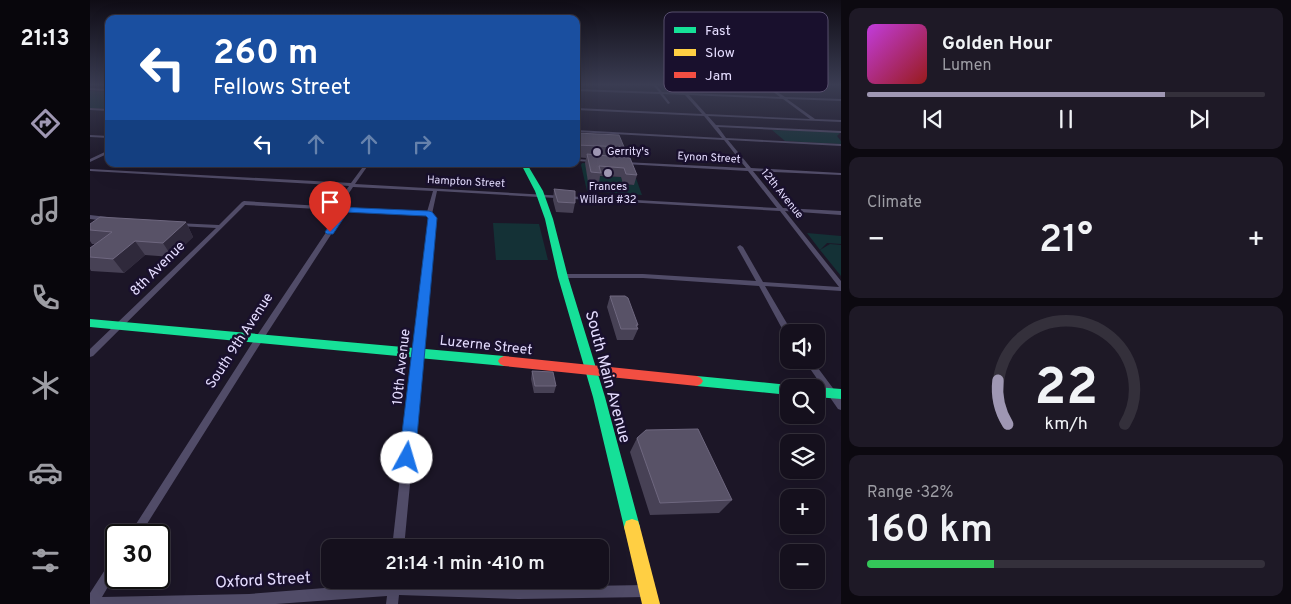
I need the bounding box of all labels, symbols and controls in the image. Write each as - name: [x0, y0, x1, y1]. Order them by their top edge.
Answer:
- legend: [664, 12, 828, 92]
- text: Fast: [705, 23, 731, 40]
- text: 21:13: [20, 26, 70, 53]
- text: 260 m: [213, 32, 318, 76]
- text: Golden Hour: [942, 32, 1053, 56]
- icon: left: [130, 35, 195, 100]
- text: Slow: [705, 45, 735, 62]
- text: Lumen: [942, 56, 992, 76]
- text: Jam: [705, 68, 732, 85]
- text: Fellows Street: [213, 75, 351, 102]
- icon: previous: [919, 105, 947, 133]
- icon: pause: [1052, 105, 1080, 133]
- icon: next: [1185, 105, 1213, 133]
- icon: directions: [28, 106, 63, 141]
- icon: left: [249, 130, 277, 158]
- icon: ahead: [302, 130, 330, 158]
- icon: ahead: [355, 130, 383, 158]
- icon: right: [408, 130, 436, 158]
- place label: Gerrity's: [607, 145, 649, 159]
- marker: Gerrity's: [591, 146, 603, 158]
- street label: Eynon Street: [677, 149, 741, 167]
- street label: 12th Avenue: [758, 166, 806, 222]
- marker: Frances Willard #32: [602, 167, 614, 179]
- street label: Hampton Street: [427, 173, 505, 191]
- place label: Frances Willard #32: [579, 180, 637, 207]
- pin: [309, 181, 351, 232]
- icon: arrive: [316, 188, 344, 216]
- icon: music: [28, 193, 63, 228]
- text: Climate: [867, 193, 922, 213]
- text: 21°: [1039, 217, 1093, 266]
- text: −: [867, 223, 885, 259]
- text: +: [1247, 223, 1265, 259]
- street label: 8th Avenue: [127, 238, 189, 300]
- icon: phone: [28, 280, 63, 315]
- street label: South 9th Avenue: [203, 290, 277, 392]
- street label: South Main Avenue: [580, 309, 634, 445]
- map controls: [780, 324, 825, 589]
- button: sound: [780, 324, 825, 369]
- street label: 10th Avenue: [390, 328, 414, 406]
- street label: Luzerne Street: [439, 333, 533, 359]
- text: 22: [1034, 357, 1098, 423]
- icon: climate: [28, 368, 63, 403]
- button: search: [780, 379, 825, 424]
- text: km/h: [1044, 413, 1088, 436]
- position arrow: [380, 431, 432, 483]
- button: layers: [780, 434, 825, 479]
- icon: car: [28, 455, 63, 490]
- text: Range · 32%: [867, 483, 953, 503]
- button: +: [780, 489, 825, 534]
- text: 160 km: [867, 507, 993, 556]
- speed limit sign: 30: [105, 524, 170, 589]
- icon: filters: [28, 543, 63, 578]
- button: −: [780, 544, 825, 589]
- text: 21:14 · 1 min · 410 m: [385, 552, 545, 576]
- street label: Oxford Street: [215, 569, 311, 593]

